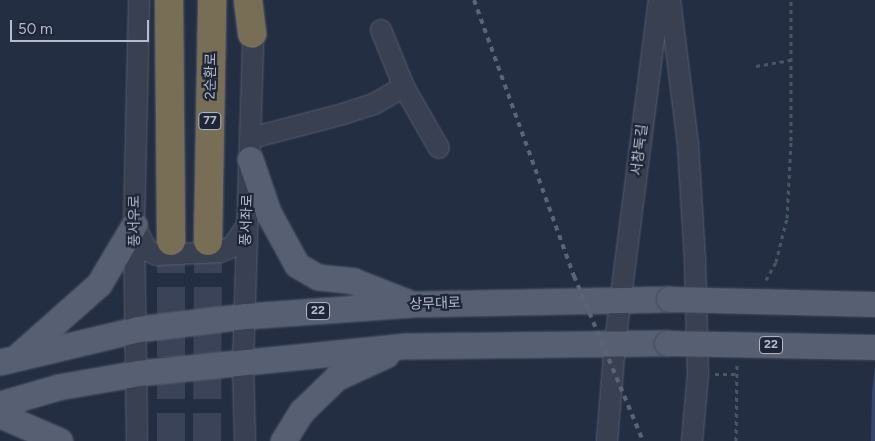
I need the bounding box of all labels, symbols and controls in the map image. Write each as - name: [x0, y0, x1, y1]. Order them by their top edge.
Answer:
- scale bar: [12, 10, 151, 42]
- text: 50 m: [18, 20, 53, 38]
- street label: 2순환로: [202, 53, 220, 99]
- road number: 77: [198, 112, 222, 130]
- street label: 서창둑길: [629, 123, 651, 177]
- street label: 풍서좌로: [238, 194, 256, 246]
- street label: 풍서우로: [127, 195, 143, 247]
- street label: 상무대로: [409, 295, 461, 313]
- road number: 22: [306, 302, 330, 321]
- road number: 22: [758, 336, 784, 354]

